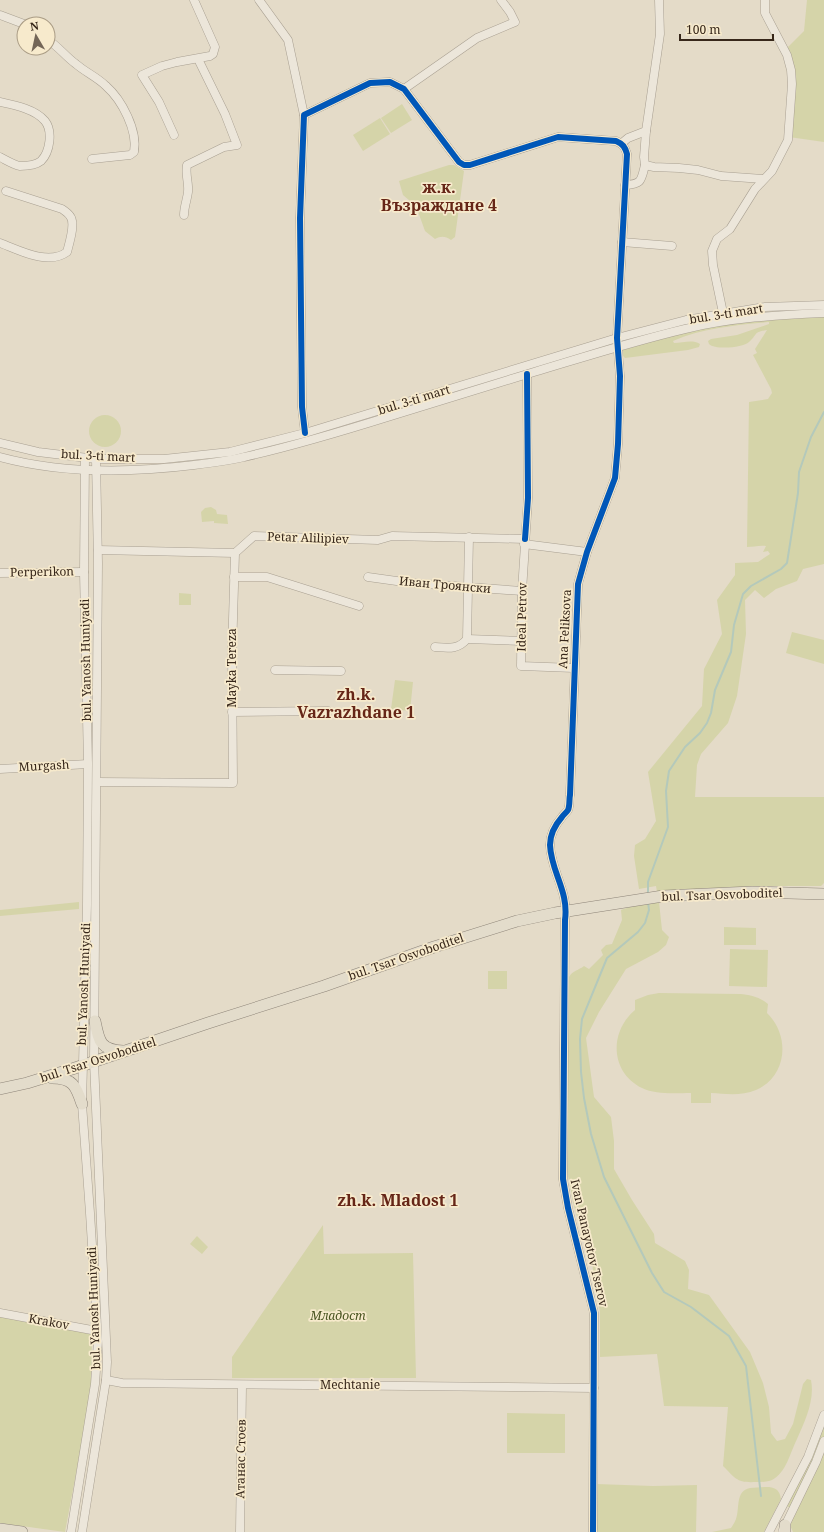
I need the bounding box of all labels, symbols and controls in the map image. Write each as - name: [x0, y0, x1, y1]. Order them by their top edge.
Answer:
- north arrow: [16, 16, 56, 56]
- scale bar: [680, 16, 773, 42]
- text: N: [29, 17, 40, 34]
- text: 100 m: [686, 21, 721, 38]
- district label: ж.к. Възраждане 4: [381, 176, 497, 216]
- street label: bul. 3-ti mart: [688, 299, 764, 328]
- street label: bul. 3-ti mart: [376, 381, 452, 419]
- street label: bul. 3-ti mart: [60, 445, 136, 466]
- street label: Petar Alilipiev: [267, 528, 349, 547]
- street label: Perperikon: [10, 562, 74, 581]
- street label: Иван Троянски: [398, 572, 492, 597]
- street label: Ideal Petrov: [512, 582, 531, 652]
- street label: Ana Feliksova: [554, 588, 575, 669]
- street label: bul. Yanosh Huniyadi: [76, 598, 95, 721]
- street label: Mayka Tereza: [223, 628, 240, 708]
- district label: zh.k. Vazrazhdane 1: [297, 683, 415, 723]
- street label: Murgash: [18, 756, 70, 775]
- street label: bul. Tsar Osvoboditel: [661, 884, 783, 905]
- street label: bul. Yanosh Huniyadi: [73, 922, 94, 1046]
- street label: bul. Tsar Osvoboditel: [346, 929, 466, 984]
- street label: bul. Tsar Osvoboditel: [38, 1033, 158, 1086]
- street label: Ivan Panayotov Tserov: [566, 1177, 612, 1309]
- district label: zh.k. Mladost 1: [338, 1189, 458, 1211]
- street label: bul. Yanosh Huniyadi: [83, 1246, 104, 1370]
- park label: Младост: [309, 1307, 366, 1324]
- street label: Krakov: [27, 1310, 71, 1333]
- street label: Mechtanie: [320, 1376, 380, 1393]
- street label: Атанас Стоев: [231, 1419, 250, 1499]

